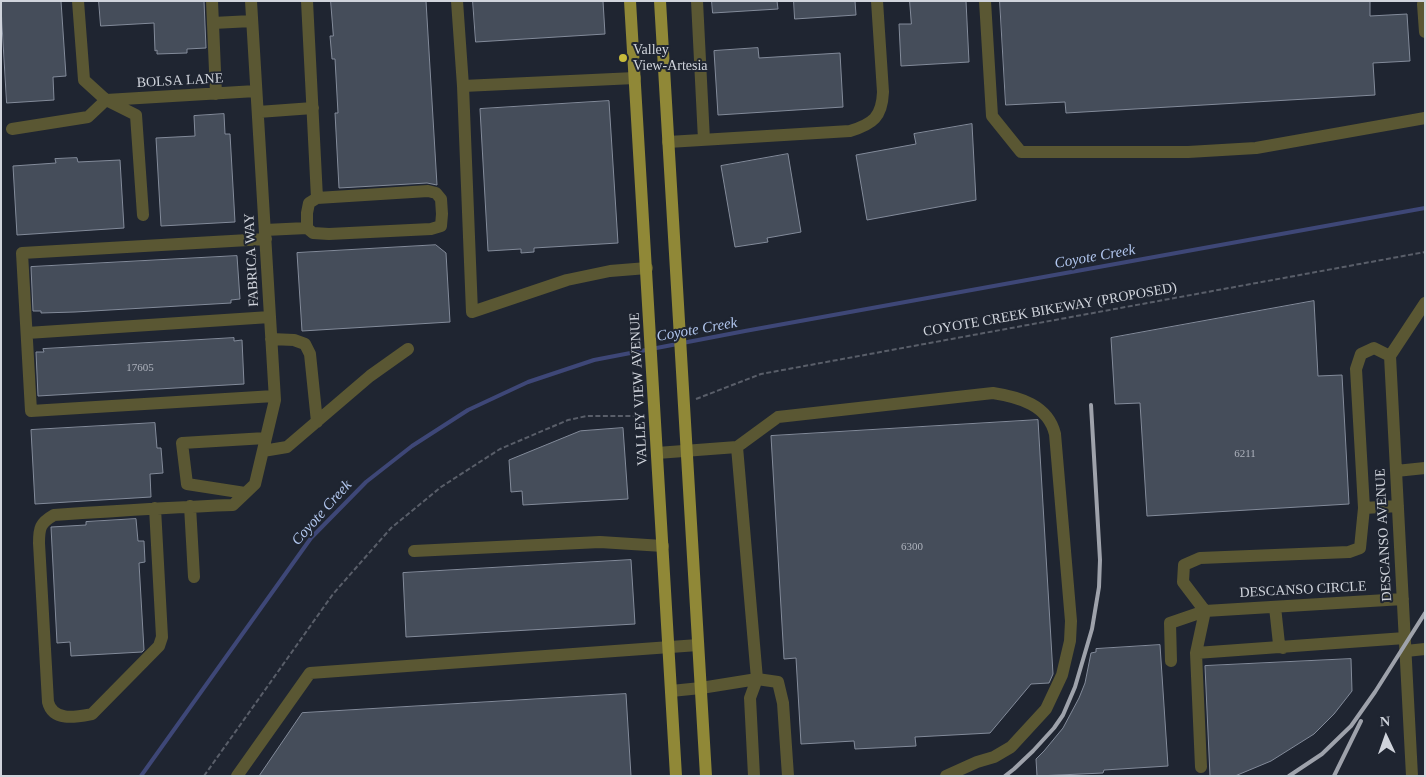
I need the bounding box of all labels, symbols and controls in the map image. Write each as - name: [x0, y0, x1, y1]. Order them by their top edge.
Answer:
- place label: Valley View-Artesia: [633, 42, 708, 74]
- marker: Valley View-Artesia: [617, 52, 629, 64]
- street label: BOLSA LANE: [136, 70, 224, 92]
- street label: FABRICA WAY: [241, 213, 263, 307]
- water label: Coyote Creek: [1053, 241, 1137, 273]
- street label: COYOTE CREEK BIKEWAY (PROPOSED): [922, 279, 1178, 341]
- street label: VALLEY VIEW AVENUE: [627, 312, 651, 466]
- water label: Coyote Creek: [655, 314, 739, 346]
- house number: 17605: [126, 361, 154, 375]
- house number: 6211: [1234, 447, 1256, 461]
- street label: DESCANSO AVENUE: [1372, 468, 1396, 602]
- water label: Coyote Creek: [288, 477, 356, 549]
- house number: 6300: [901, 540, 923, 554]
- street label: DESCANSO CIRCLE: [1239, 578, 1367, 602]
- north arrow: [1361, 712, 1411, 762]
- text: N: [1380, 714, 1391, 729]

